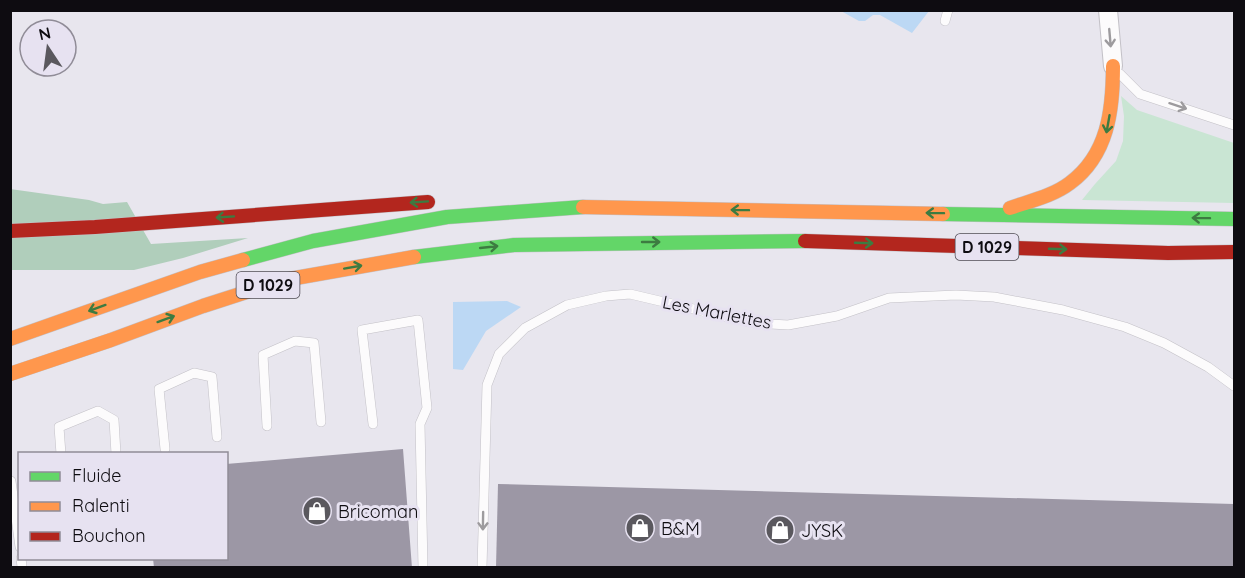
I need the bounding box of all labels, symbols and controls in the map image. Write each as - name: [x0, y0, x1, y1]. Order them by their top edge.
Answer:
- north arrow: [18, 18, 78, 78]
- text: N: [37, 22, 53, 44]
- one-way arrow: [1105, 28, 1116, 48]
- one-way arrow: [1168, 102, 1187, 113]
- one-way arrow: [1102, 114, 1113, 134]
- one-way arrow: [410, 197, 430, 208]
- one-way arrow: [730, 204, 750, 216]
- one-way arrow: [925, 207, 945, 219]
- one-way arrow: [215, 212, 235, 223]
- one-way arrow: [1192, 212, 1212, 224]
- road number: D 1029: [956, 234, 1018, 260]
- one-way arrow: [641, 236, 661, 248]
- one-way arrow: [853, 238, 873, 249]
- one-way arrow: [478, 242, 498, 253]
- one-way arrow: [1048, 244, 1068, 255]
- one-way arrow: [343, 261, 362, 272]
- road number: D 1029: [236, 272, 300, 298]
- street label: Les Marlettes: [660, 290, 774, 334]
- one-way arrow: [88, 304, 106, 315]
- one-way arrow: [156, 313, 174, 324]
- legend: [18, 452, 228, 560]
- text: Fluide: [72, 464, 121, 487]
- text: Ralenti: [72, 494, 130, 517]
- shop icon: Bricoman: [301, 495, 333, 527]
- place label: Bricoman: [338, 500, 418, 523]
- one-way arrow: [477, 511, 488, 531]
- shop icon: B&M: [624, 512, 656, 544]
- shop icon: JYSK: [764, 514, 796, 546]
- place label: B&M: [661, 517, 700, 540]
- place label: JYSK: [801, 519, 843, 542]
- text: Bouchon: [72, 524, 146, 547]

